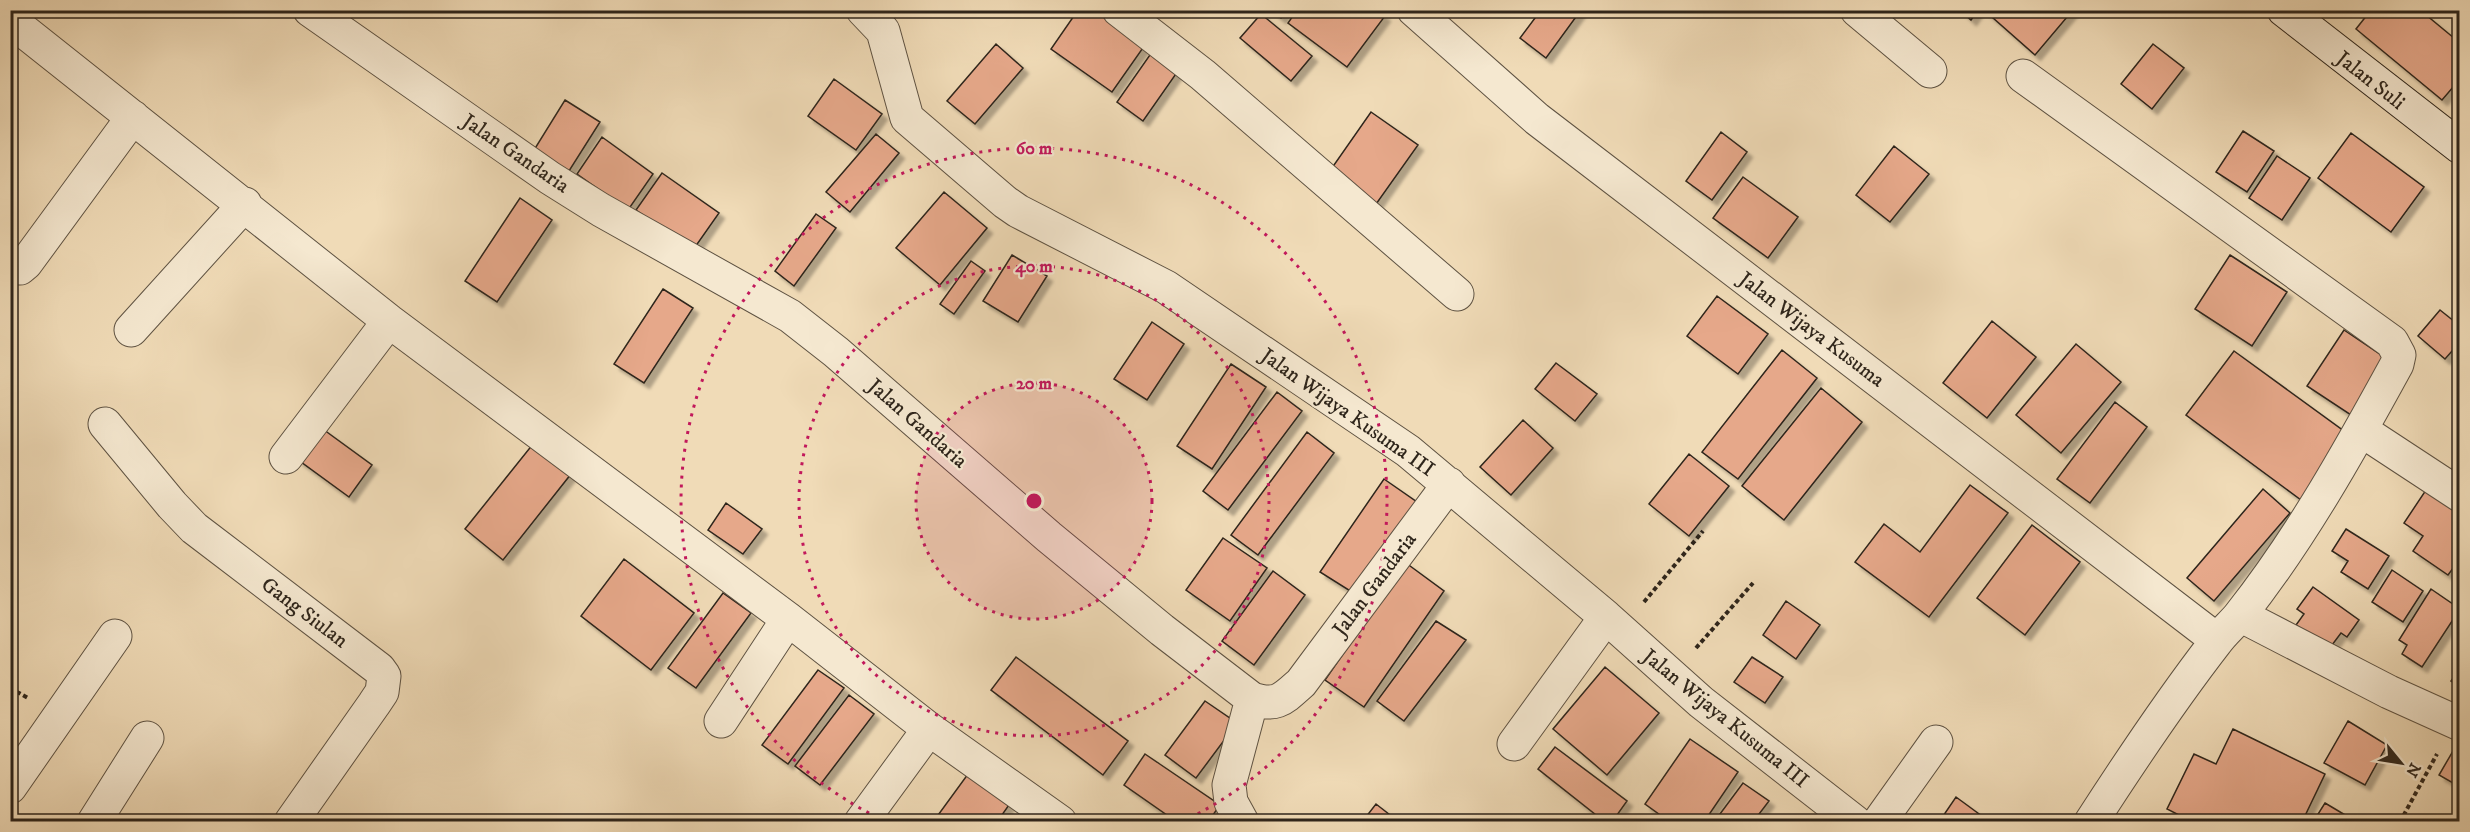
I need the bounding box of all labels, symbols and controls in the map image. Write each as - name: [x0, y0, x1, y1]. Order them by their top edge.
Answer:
- street label: Jalan Suli: [2329, 45, 2410, 116]
- street label: Jalan Gandaria: [455, 107, 574, 199]
- text: 60 m: [1016, 138, 1053, 160]
- text: 40 m: [1014, 256, 1053, 278]
- street label: Jalan Wijaya Kusuma: [1732, 265, 1890, 393]
- street label: Jalan Wijaya Kusuma III: [1254, 342, 1439, 483]
- street label: Jalan Gandaria: [861, 372, 973, 474]
- text: 20 m: [1016, 373, 1052, 395]
- centre of rings: [1024, 491, 1044, 511]
- street label: Jalan Gandaria: [1326, 527, 1422, 643]
- street label: Gang Siulan: [256, 572, 353, 654]
- street label: Jalan Wijaya Kusuma III: [1635, 642, 1814, 794]
- north arrow: [2371, 733, 2431, 793]
- text: N: [2401, 759, 2425, 781]

